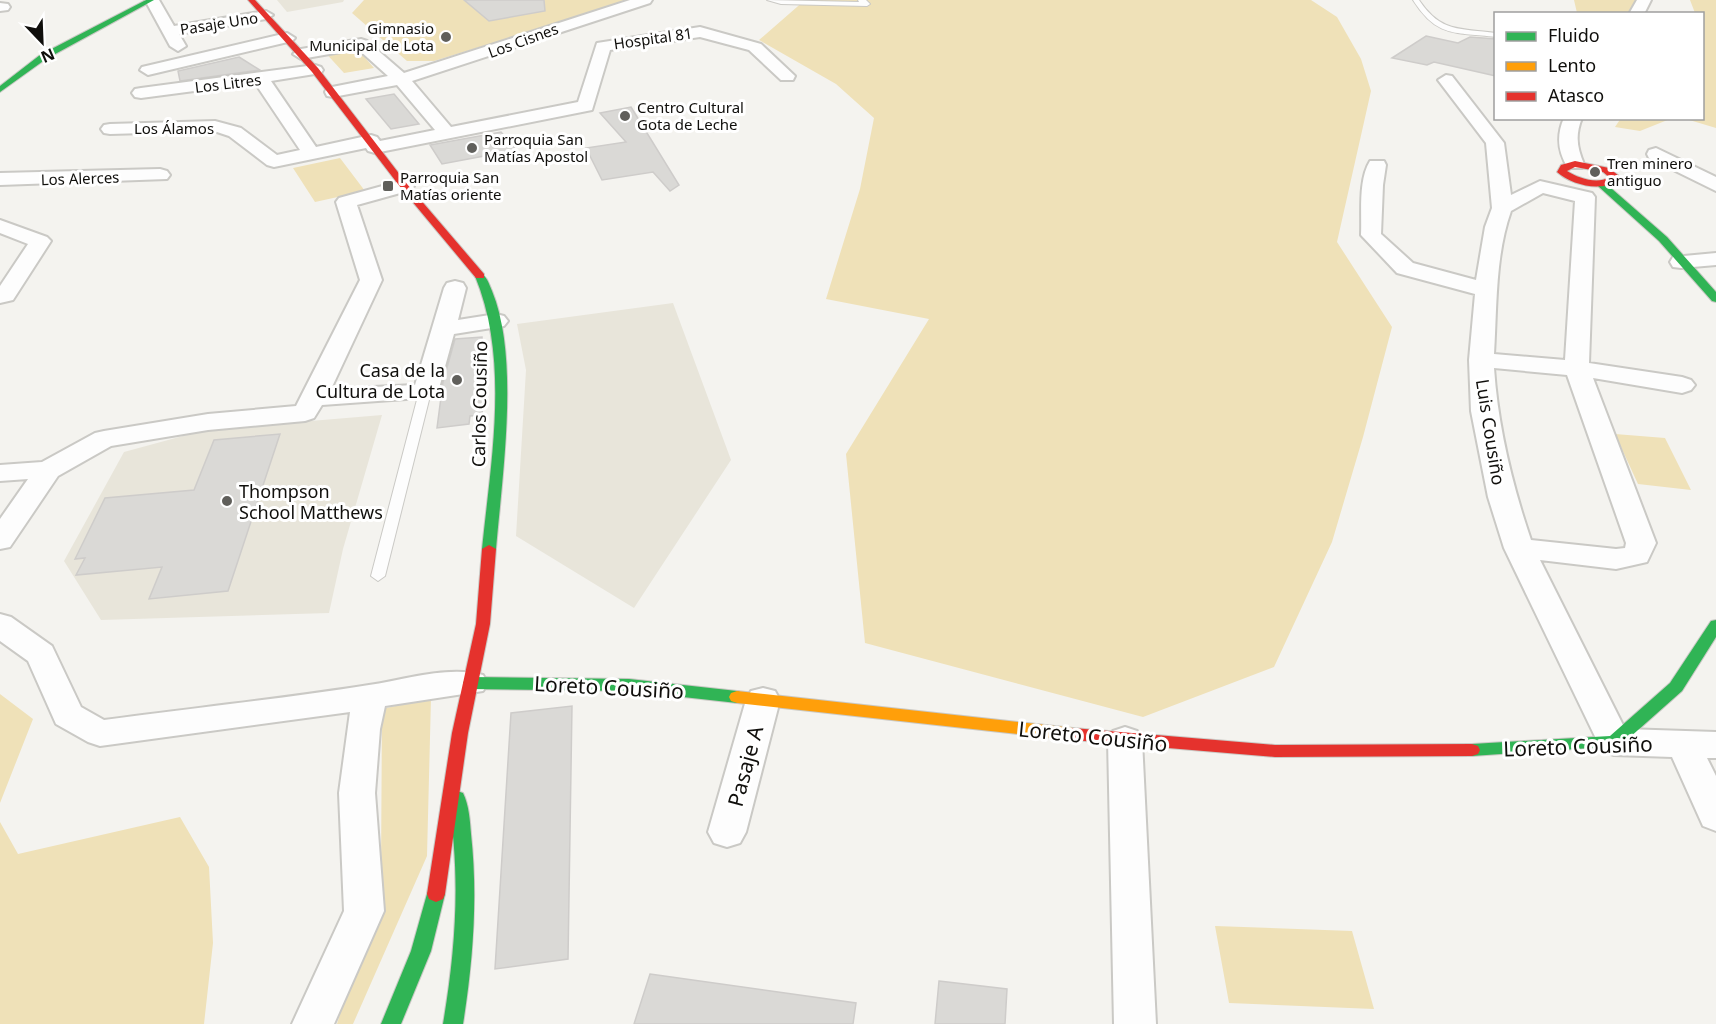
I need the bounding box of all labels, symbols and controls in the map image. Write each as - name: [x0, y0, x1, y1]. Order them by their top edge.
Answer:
- street label: Pasaje Uno: [179, 7, 259, 39]
- north arrow: [12, 12, 72, 72]
- legend: [1494, 12, 1704, 120]
- place label: Gimnasio Municipal de Lota: [309, 18, 434, 55]
- street label: Los Cisnes: [485, 18, 561, 62]
- street label: Hospital 81: [612, 23, 694, 53]
- text: Fluido: [1548, 23, 1600, 47]
- marker: Gimnasio Municipal de Lota: [439, 30, 453, 44]
- text: N: [38, 43, 58, 68]
- text: Lento: [1548, 53, 1596, 77]
- street label: Los Litres: [194, 69, 262, 97]
- text: Atasco: [1548, 83, 1604, 107]
- place label: Centro Cultural Gota de Leche: [637, 97, 744, 134]
- marker: Centro Cultural Gota de Leche: [618, 109, 632, 123]
- street label: Los Álamos: [134, 118, 214, 138]
- place label: Parroquia San Matías Apostol: [484, 129, 588, 166]
- marker: Parroquia San Matías Apostol: [465, 141, 479, 155]
- place label: Tren minero antiguo: [1607, 153, 1693, 190]
- marker: Tren minero antiguo: [1588, 165, 1602, 179]
- street label: Los Alerces: [40, 167, 120, 189]
- place label: Parroquia San Matías oriente: [400, 167, 502, 204]
- marker: Parroquia San Matías oriente: [381, 179, 395, 193]
- street label: Carlos Cousiño: [466, 341, 492, 467]
- place label: Casa de la Cultura de Lota: [316, 358, 445, 403]
- marker: Casa de la Cultura de Lota: [450, 373, 464, 387]
- street label: Luis Cousiño: [1471, 377, 1511, 487]
- place label: Thompson School Matthews: [239, 479, 383, 524]
- marker: Thompson School Matthews: [220, 494, 234, 508]
- street label: Loreto Cousiño: [534, 669, 684, 705]
- street label: Loreto Cousiño: [1017, 714, 1169, 758]
- street label: Pasaje A: [721, 722, 769, 809]
- street label: Loreto Cousiño: [1503, 729, 1653, 763]

